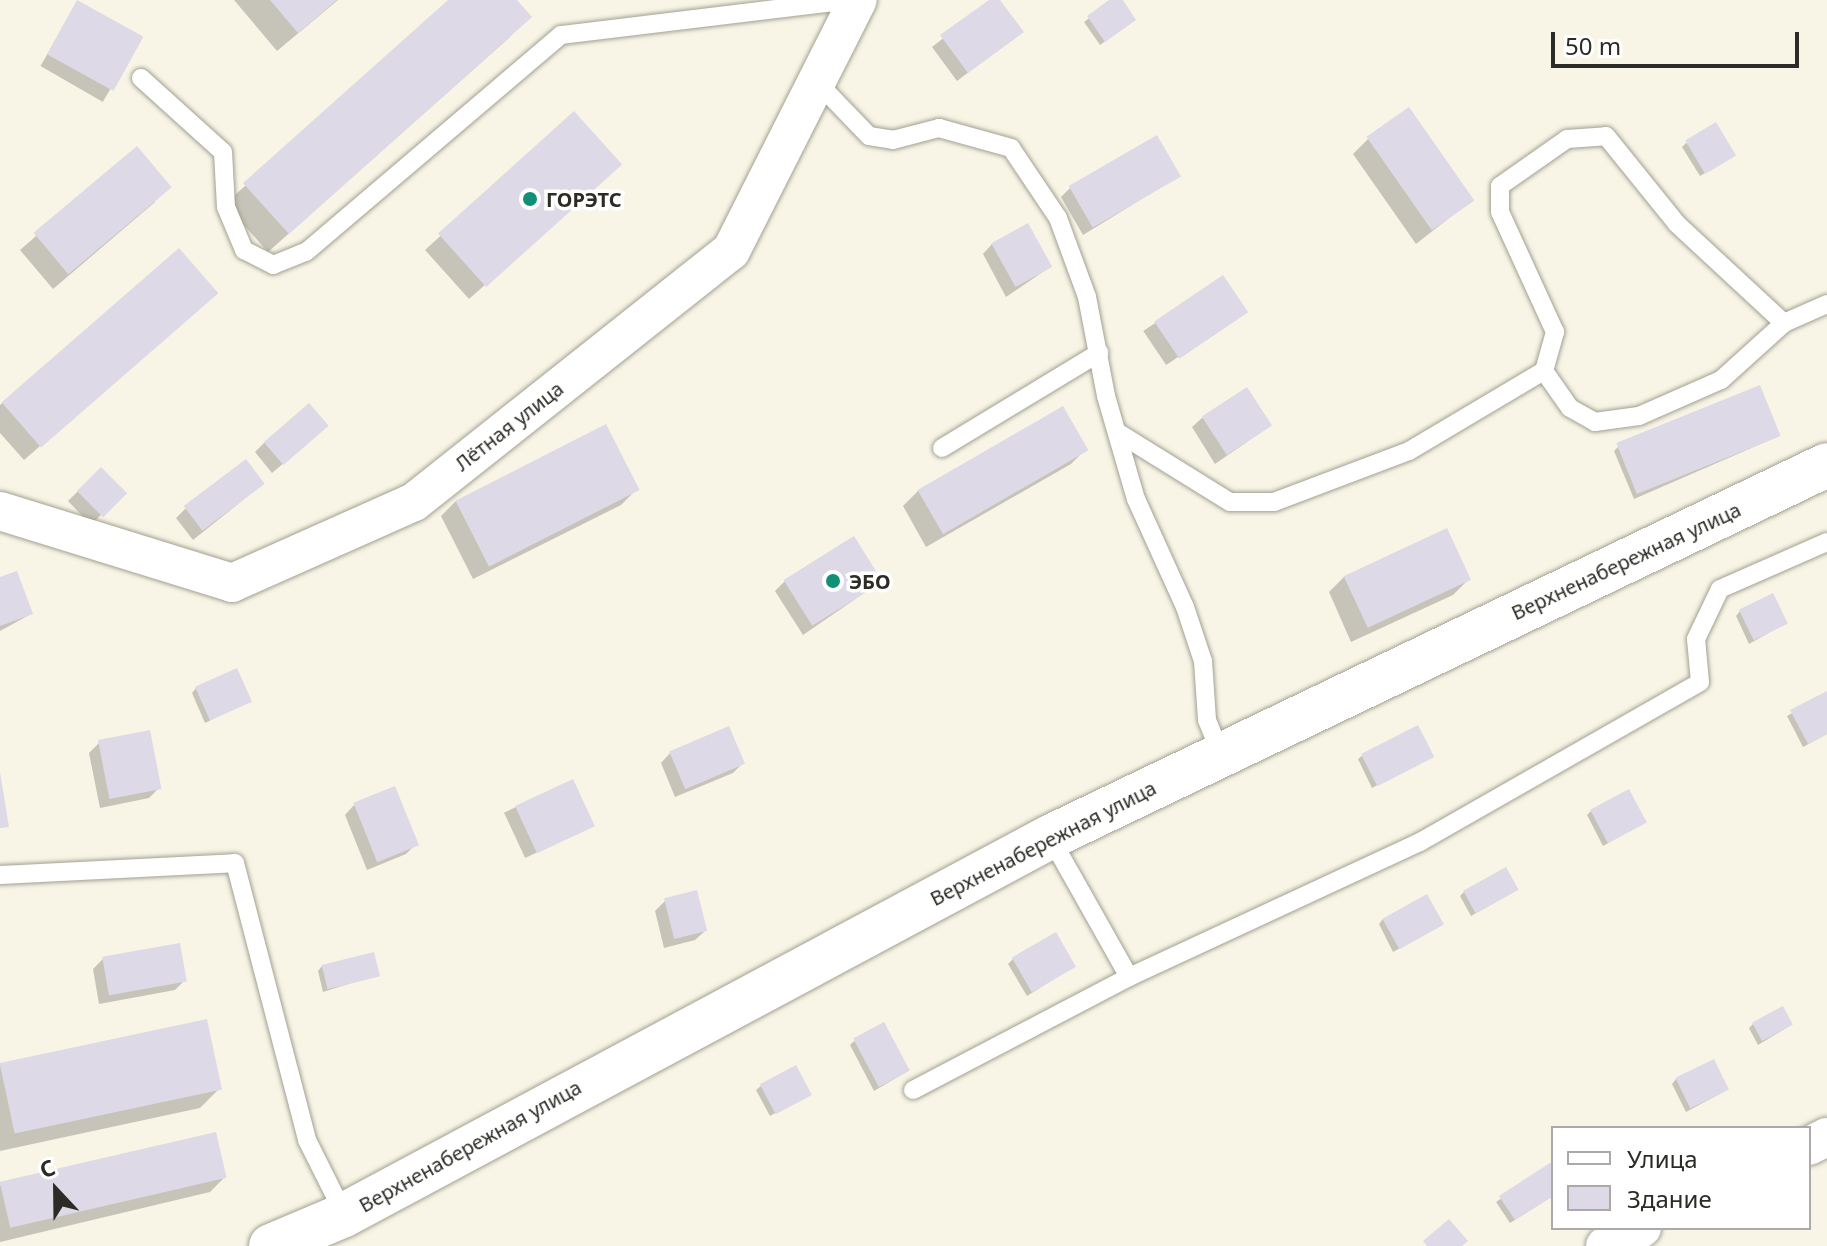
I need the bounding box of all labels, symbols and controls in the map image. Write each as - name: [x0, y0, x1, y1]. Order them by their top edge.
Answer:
- scale bar: [1555, 16, 1803, 66]
- text: 50 m: [1565, 29, 1621, 62]
- place label: ГОРЭТС: [546, 187, 622, 211]
- marker: ГОРЭТС: [521, 190, 539, 208]
- street label: Лётная улица: [450, 376, 568, 476]
- street label: Верхненабережная улица: [1507, 497, 1745, 625]
- place label: ЭБО: [849, 569, 891, 593]
- marker: ЭБО: [824, 572, 842, 590]
- street label: Верхненабережная улица: [926, 775, 1160, 911]
- street label: Верхненабережная улица: [355, 1075, 585, 1217]
- legend: [1551, 1126, 1811, 1230]
- text: Улица: [1627, 1142, 1698, 1175]
- north arrow: [16, 1150, 96, 1230]
- text: С: [35, 1151, 59, 1184]
- text: Здание: [1627, 1182, 1712, 1215]

